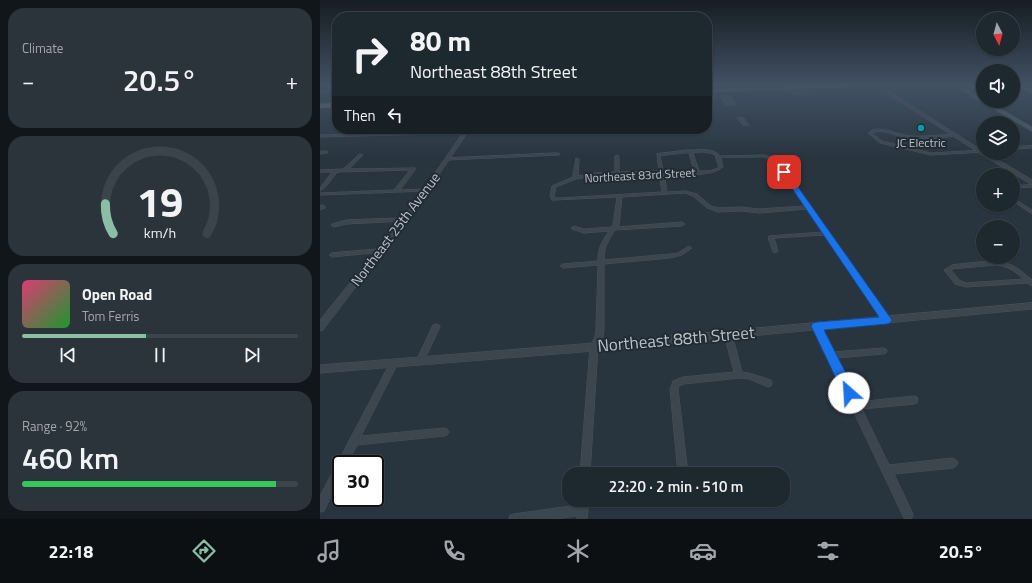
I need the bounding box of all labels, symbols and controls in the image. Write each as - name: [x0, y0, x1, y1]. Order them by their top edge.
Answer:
- north arrow: [976, 12, 1020, 56]
- map controls: [976, 12, 1020, 264]
- text: 80 m: [410, 19, 471, 62]
- icon: right: [344, 28, 396, 80]
- text: Climate: [22, 38, 63, 58]
- text: 20.5°: [123, 57, 197, 103]
- text: Northeast 88th Street: [410, 58, 577, 85]
- text: −: [22, 64, 34, 98]
- text: +: [286, 64, 298, 98]
- button: sound: [976, 64, 1020, 108]
- text: Then: [344, 104, 376, 127]
- icon: left: [384, 104, 406, 126]
- button: layers: [976, 116, 1020, 160]
- marker: JC Electric: [916, 123, 926, 133]
- place label: JC Electric: [896, 133, 946, 152]
- pin: [767, 155, 801, 189]
- icon: arrive: [773, 161, 795, 183]
- street label: Northeast 83rd Street: [584, 163, 697, 187]
- street label: Northeast 25th Avenue: [345, 168, 445, 290]
- button: +: [976, 168, 1020, 212]
- text: 19: [137, 169, 183, 232]
- button: −: [976, 220, 1020, 264]
- text: km/h: [144, 221, 176, 243]
- text: Open Road: [82, 283, 152, 306]
- text: Tom Ferris: [82, 306, 139, 326]
- street label: Northeast 88th Street: [596, 319, 756, 359]
- icon: previous: [57, 344, 79, 366]
- icon: pause: [149, 344, 171, 366]
- icon: next: [241, 344, 263, 366]
- position arrow: [828, 372, 870, 414]
- text: Range · 92%: [22, 416, 87, 436]
- text: 460 km: [22, 435, 119, 481]
- speed limit sign: 30: [332, 455, 384, 507]
- text: 22:20 · 2 min · 510 m: [609, 475, 743, 498]
- icon: directions: [190, 537, 218, 565]
- icon: music: [315, 537, 343, 565]
- icon: phone: [440, 537, 468, 565]
- icon: climate: [564, 537, 592, 565]
- icon: car: [689, 537, 717, 565]
- icon: filters: [814, 537, 842, 565]
- text: 22:18: [48, 538, 93, 565]
- text: 20.5°: [939, 538, 984, 565]

